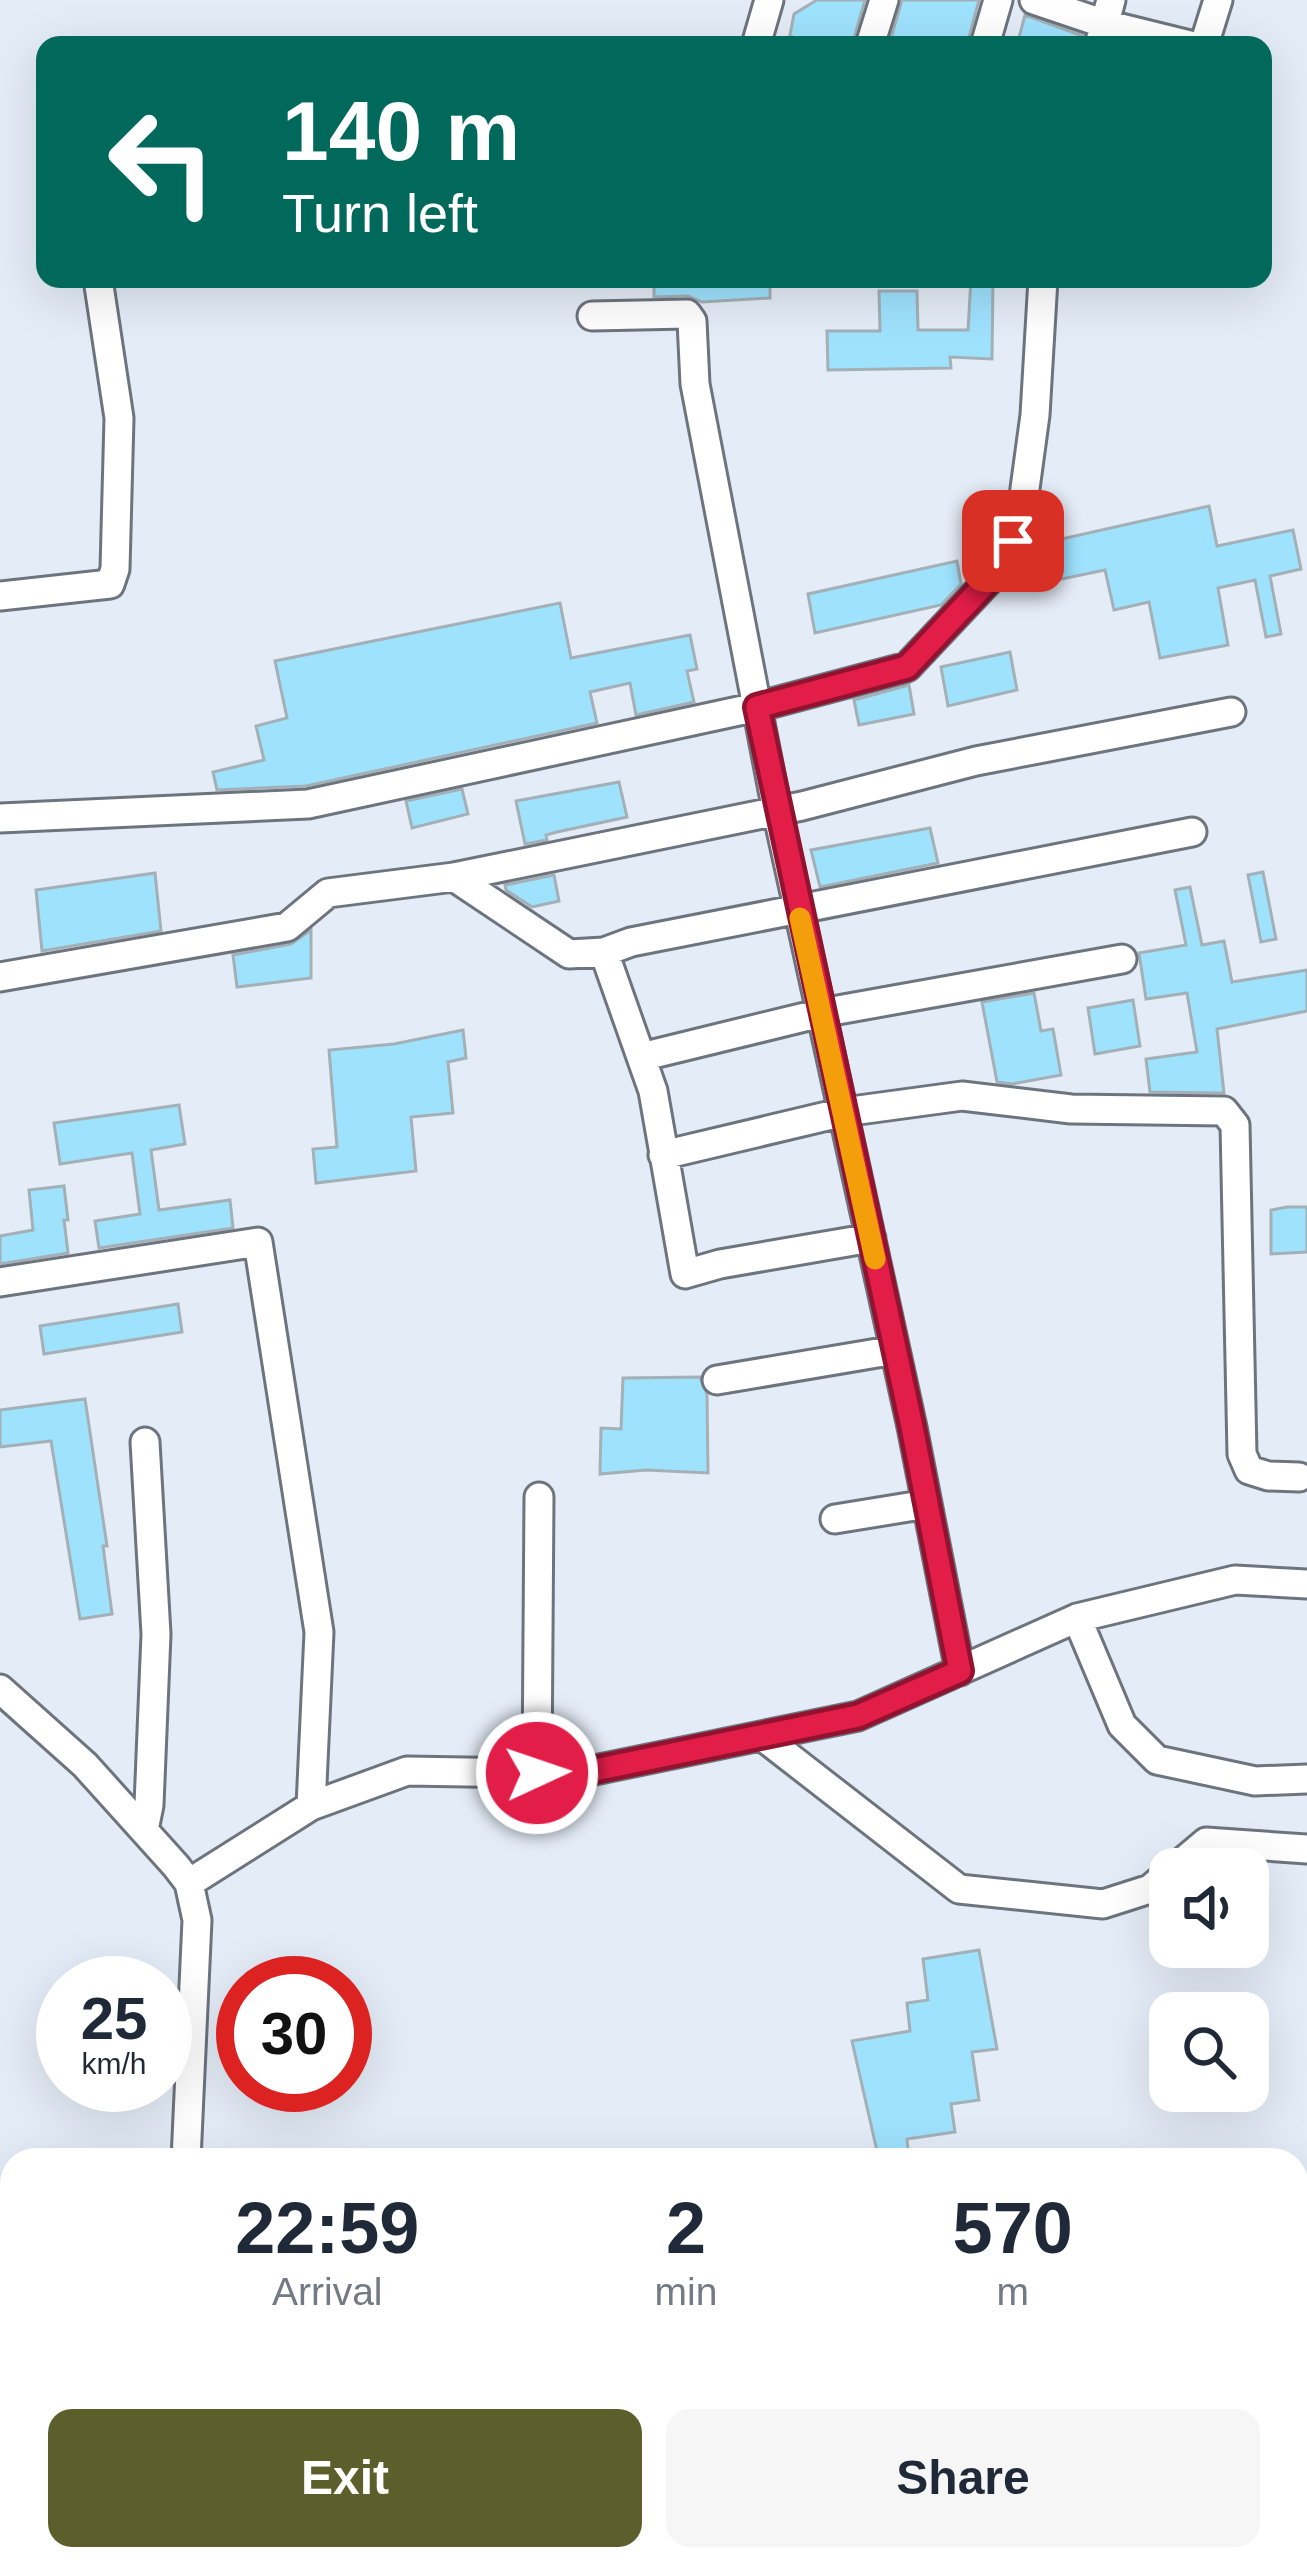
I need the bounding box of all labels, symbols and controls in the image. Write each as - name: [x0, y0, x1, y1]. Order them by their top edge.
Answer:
- icon: left: [84, 84, 240, 240]
- text: 140 m: [282, 84, 520, 178]
- text: Turn left: [282, 183, 478, 243]
- pin: [962, 490, 1064, 592]
- icon: arrive: [980, 508, 1046, 574]
- position arrow: [474, 1710, 600, 1836]
- map controls: [1149, 1848, 1269, 2112]
- button: sound: [1149, 1848, 1269, 1968]
- speed limit sign: 30: [216, 1956, 372, 2112]
- text: 25: [81, 1985, 147, 2052]
- button: search: [1149, 1992, 1269, 2112]
- text: km/h: [81, 2047, 147, 2080]
- text: 22:59: [235, 2188, 419, 2268]
- text: 2: [666, 2188, 706, 2268]
- text: 570: [953, 2188, 1073, 2268]
- text: Arrival: [272, 2270, 383, 2313]
- text: min: [655, 2270, 717, 2313]
- text: m: [996, 2270, 1029, 2313]
- button: Exit: [48, 2409, 642, 2547]
- button: Share: [666, 2409, 1260, 2547]

